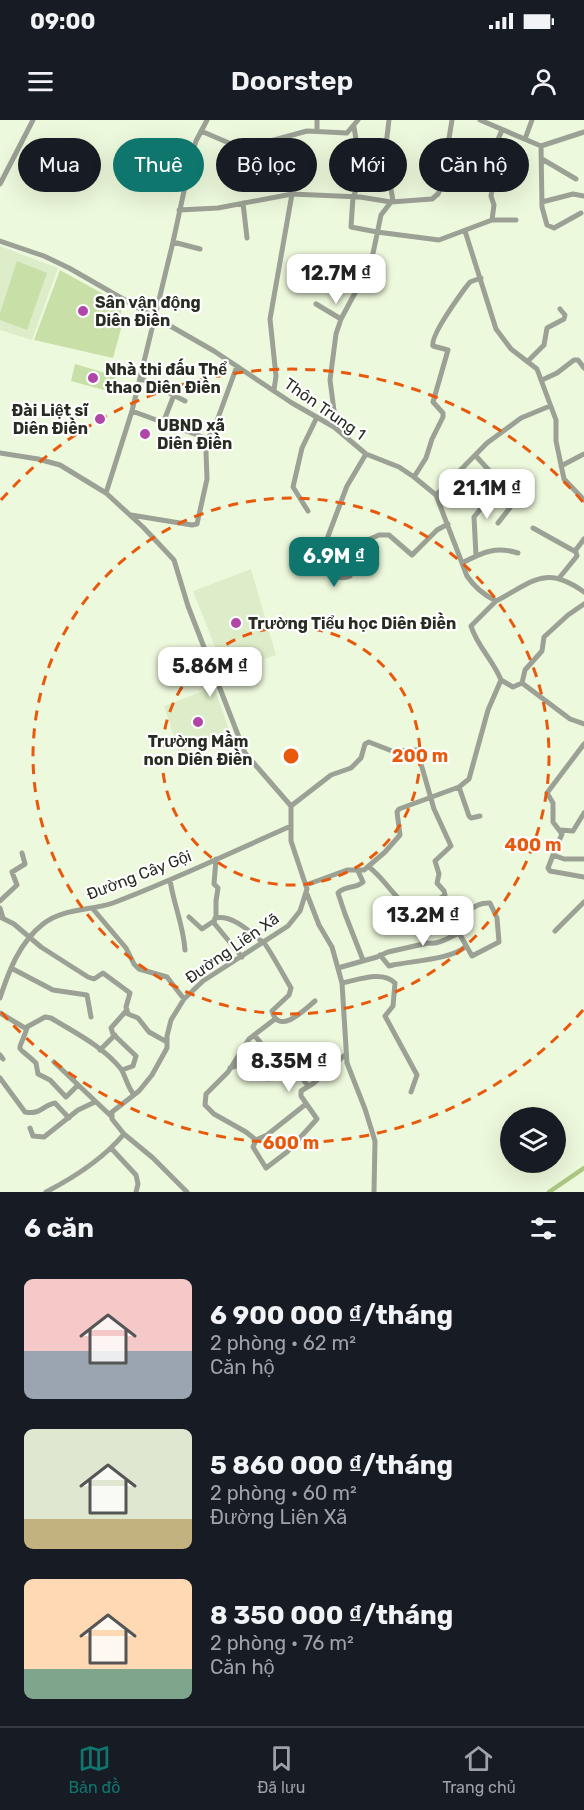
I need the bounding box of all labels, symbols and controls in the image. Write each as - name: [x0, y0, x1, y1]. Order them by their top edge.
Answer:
- text: 09:00: [30, 8, 95, 35]
- icon: menu: [24, 65, 57, 98]
- text: Doorstep: [231, 65, 353, 97]
- icon: person: [527, 65, 560, 98]
- chip: Mua: [18, 138, 101, 192]
- chip: Thuê: [113, 138, 204, 192]
- chip: Bộ lọc: [216, 138, 317, 192]
- chip: Mới: [329, 138, 407, 192]
- chip: Căn hộ: [419, 138, 529, 192]
- pin: 12.7M ₫: [281, 254, 391, 305]
- text: 12.7M ₫: [301, 261, 371, 285]
- place label: Sân vận động Diên Điền: [95, 293, 201, 330]
- marker: Sân vận động Diên Điền: [76, 304, 90, 318]
- place label: Nhà thi đấu Thể thao Diên Điền: [105, 358, 227, 397]
- marker: Nhà thi đấu Thể thao Diên Điền: [86, 371, 100, 385]
- street label: Thôn Trung 1: [281, 374, 369, 444]
- place label: Đài Liệt sĩ Diên Điền: [12, 401, 89, 438]
- marker: Đài Liệt sĩ Diên Điền: [93, 412, 107, 426]
- place label: UBND xã Diên Điền: [157, 416, 232, 453]
- marker: UBND xã Diên Điền: [138, 427, 152, 441]
- pin: 21.1M ₫: [432, 469, 542, 520]
- text: 21.1M ₫: [453, 476, 521, 500]
- pin: 6.9M ₫: [285, 537, 383, 588]
- text: 6.9M ₫: [303, 544, 365, 568]
- place label: Trường Tiểu học Diên Điền: [248, 612, 456, 633]
- marker: Trường Tiểu học Diên Điền: [229, 616, 243, 630]
- pin: 5.86M ₫: [155, 647, 265, 698]
- text: 5.86M ₫: [172, 654, 248, 678]
- marker: Trường Mầm non Diên Điền: [191, 715, 205, 729]
- place label: Trường Mầm non Diên Điền: [143, 730, 253, 769]
- text: 200 m: [392, 745, 448, 767]
- centre of rings: [281, 746, 301, 766]
- text: 400 m: [504, 834, 562, 856]
- street label: Đường Cây Gội: [84, 846, 194, 904]
- pin: 13.2M ₫: [368, 896, 478, 947]
- text: 13.2M ₫: [387, 903, 459, 927]
- street label: Đường Liên Xã: [182, 909, 282, 987]
- pin: 8.35M ₫: [234, 1042, 344, 1093]
- text: 8.35M ₫: [251, 1049, 327, 1073]
- map controls: [500, 1107, 566, 1173]
- button: layers: [500, 1107, 566, 1173]
- text: 600 m: [263, 1132, 319, 1154]
- icon: filters: [527, 1212, 560, 1245]
- text: 6 căn: [24, 1213, 94, 1244]
- text: 6 900 000 ₫/tháng: [210, 1300, 453, 1331]
- icon: home: [72, 1303, 144, 1375]
- text: 2 phòng · 62 m²: [210, 1331, 356, 1355]
- text: Căn hộ: [210, 1355, 275, 1379]
- text: 5 860 000 ₫/tháng: [210, 1450, 453, 1481]
- icon: home: [72, 1453, 144, 1525]
- text: 2 phòng · 60 m²: [210, 1481, 357, 1505]
- text: Đường Liên Xã: [210, 1505, 347, 1529]
- text: 8 350 000 ₫/tháng: [210, 1600, 453, 1631]
- icon: home: [72, 1603, 144, 1675]
- text: 2 phòng · 76 m²: [210, 1631, 354, 1655]
- text: Căn hộ: [210, 1655, 275, 1679]
- tab: Bản đồ: [68, 1742, 120, 1797]
- tab: Đã lưu: [257, 1742, 305, 1797]
- tab: Trang chủ: [442, 1742, 516, 1797]

